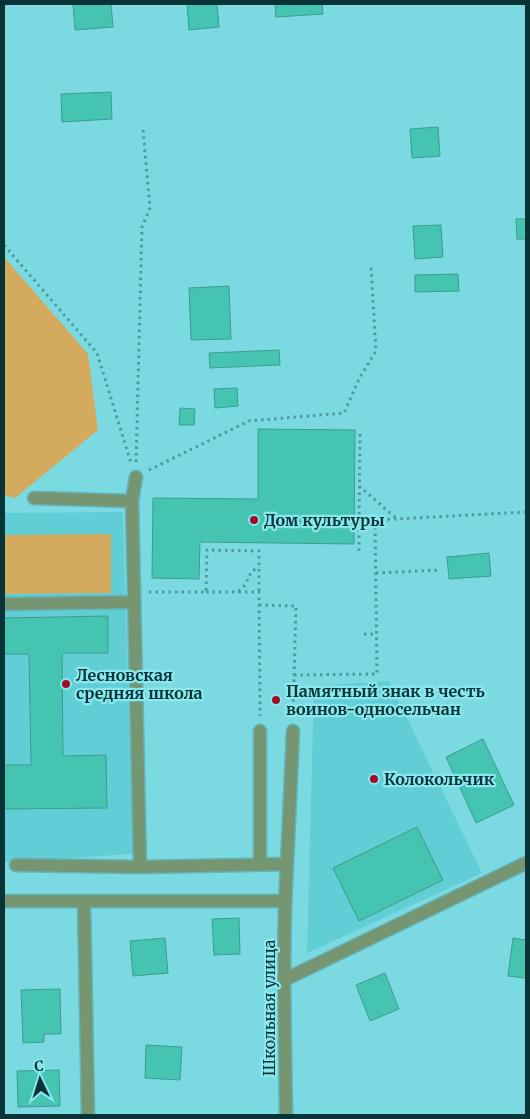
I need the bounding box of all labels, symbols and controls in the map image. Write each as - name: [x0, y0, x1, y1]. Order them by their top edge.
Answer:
- place label: Дом культуры: [264, 510, 385, 530]
- marker: Дом культуры: [248, 514, 260, 526]
- place label: Лесновская средняя школа: [76, 665, 203, 703]
- marker: Лесновская средняя школа: [60, 678, 72, 690]
- place label: Памятный знак в честь воинов-односельчан: [286, 681, 485, 719]
- marker: Памятный знак в честь воинов-односельчан: [270, 694, 282, 706]
- place label: Колокольчик: [384, 769, 495, 789]
- marker: Колокольчик: [368, 773, 380, 785]
- street label: Школьная улица: [259, 939, 279, 1076]
- north arrow: [15, 1054, 65, 1104]
- text: С: [34, 1057, 44, 1075]

